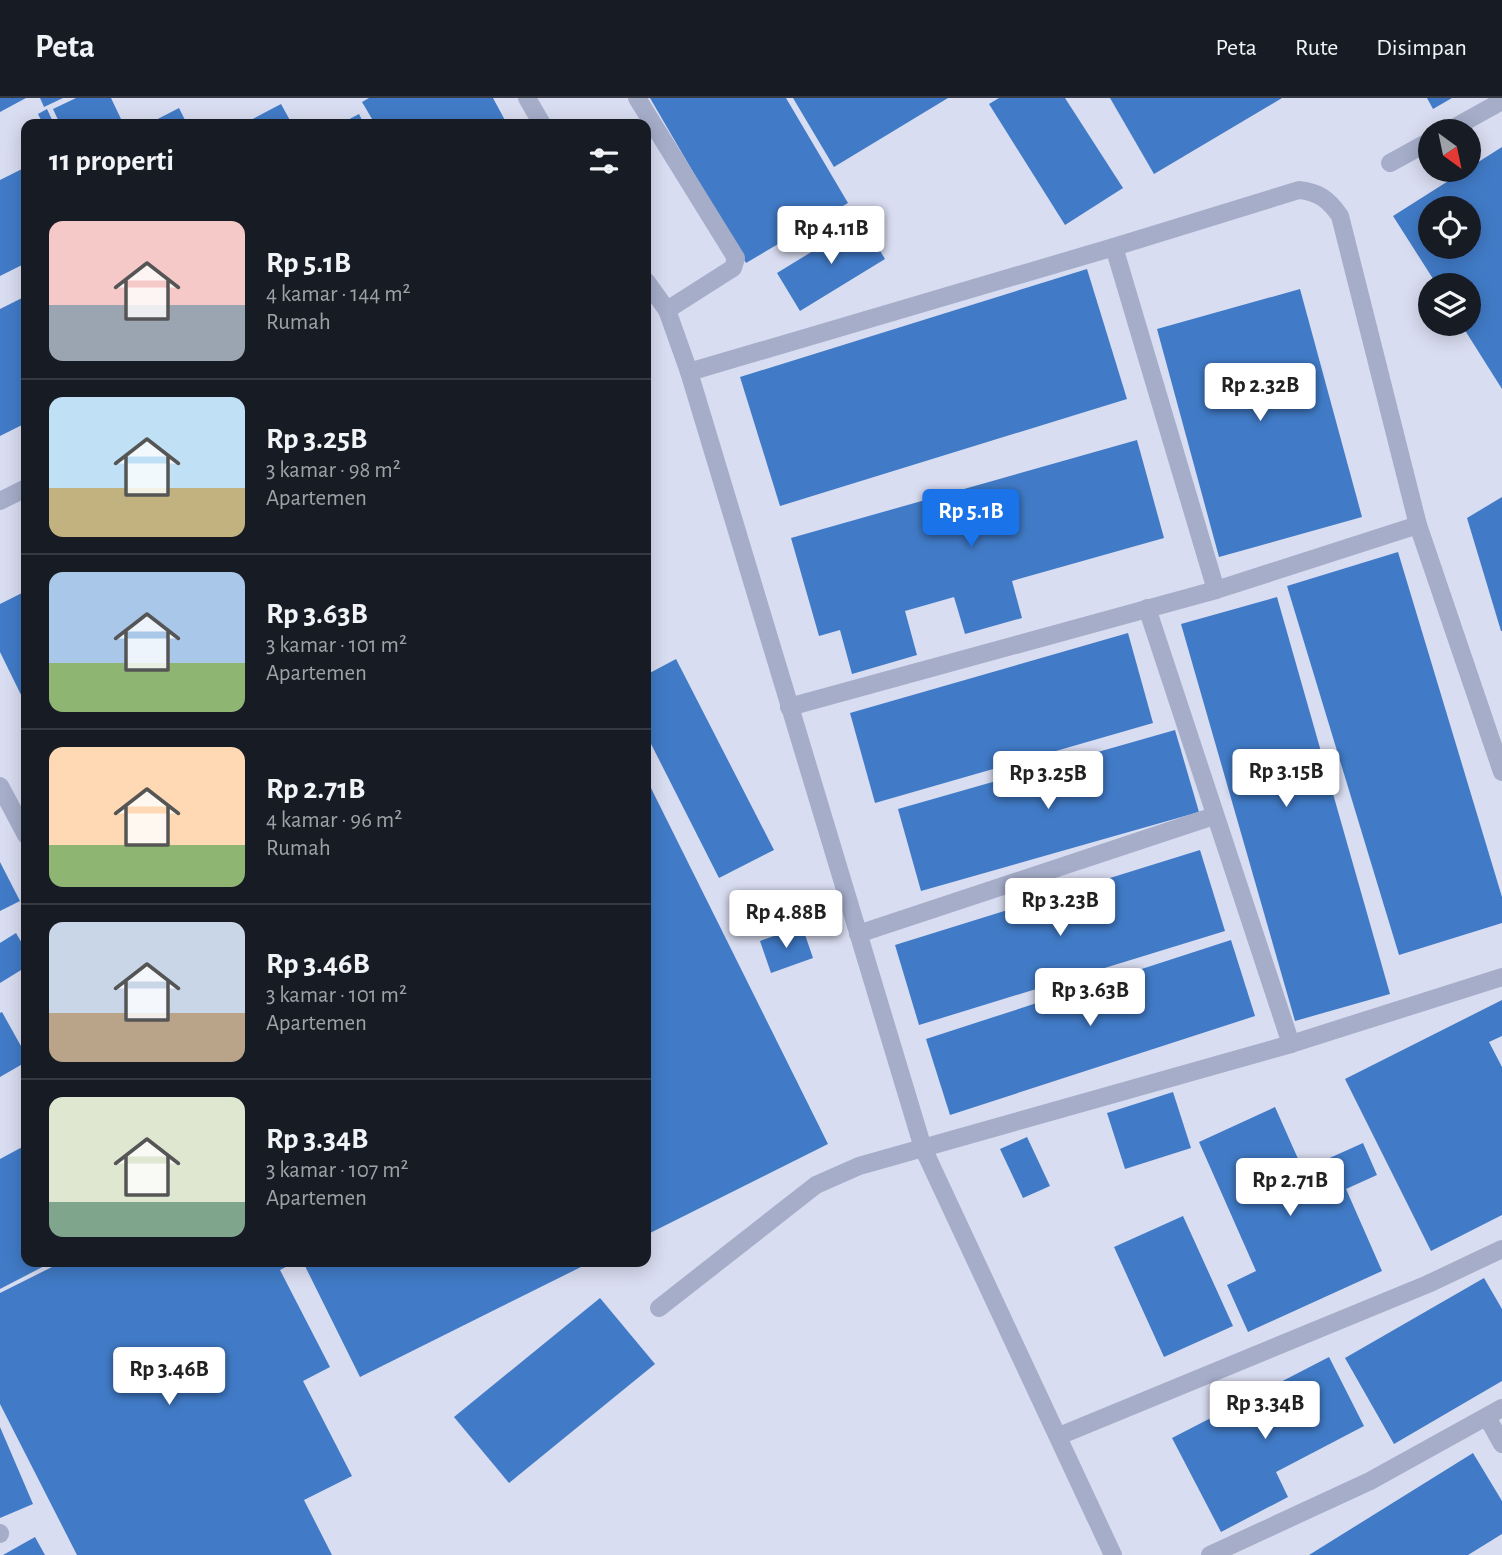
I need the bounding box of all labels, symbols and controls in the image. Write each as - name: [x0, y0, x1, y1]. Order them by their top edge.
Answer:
- text: Peta: [35, 31, 95, 64]
- text: Peta: [1216, 36, 1257, 60]
- text: Rute: [1295, 36, 1338, 60]
- text: Disimpan: [1376, 36, 1467, 60]
- north arrow: [1418, 119, 1480, 182]
- map controls: [1418, 119, 1481, 336]
- icon: filters: [585, 142, 623, 180]
- text: 11 properti: [49, 146, 174, 176]
- button: locate: [1418, 196, 1481, 259]
- pin: Rp 4.11B: [759, 206, 903, 266]
- text: Rp 4.11B: [793, 217, 869, 240]
- text: Rp 5.1B: [266, 248, 351, 278]
- icon: home: [105, 249, 189, 333]
- button: layers: [1418, 273, 1481, 336]
- text: 4 kamar · 144 m²: [266, 283, 411, 306]
- text: Rumah: [266, 311, 331, 334]
- pin: Rp 2.32B: [1188, 364, 1332, 423]
- text: Rp 2.32B: [1221, 374, 1299, 397]
- text: Rp 3.25B: [266, 424, 367, 454]
- icon: home: [105, 425, 189, 509]
- text: 3 kamar · 98 m²: [266, 459, 401, 482]
- text: Apartemen: [266, 487, 367, 510]
- pin: Rp 5.1B: [906, 490, 1036, 549]
- text: Rp 5.1B: [938, 500, 1004, 523]
- text: Rp 3.63B: [266, 599, 368, 629]
- icon: home: [105, 600, 189, 684]
- text: 3 kamar · 101 m²: [266, 634, 407, 657]
- text: Apartemen: [266, 662, 367, 685]
- pin: Rp 3.15B: [1214, 750, 1358, 809]
- pin: Rp 3.25B: [976, 752, 1120, 811]
- text: Rp 3.15B: [1248, 760, 1324, 783]
- text: Rp 3.25B: [1009, 762, 1087, 785]
- text: Rp 2.71B: [266, 774, 365, 804]
- icon: home: [105, 775, 189, 859]
- text: 4 kamar · 96 m²: [266, 809, 402, 832]
- text: Rumah: [266, 837, 331, 860]
- pin: Rp 3.23B: [988, 878, 1132, 938]
- text: Rp 3.23B: [1021, 889, 1099, 912]
- pin: Rp 4.88B: [714, 890, 858, 950]
- text: Rp 4.88B: [745, 901, 827, 924]
- text: Rp 3.46B: [266, 949, 370, 979]
- icon: home: [105, 950, 189, 1034]
- pin: Rp 3.63B: [1018, 968, 1162, 1028]
- text: Rp 3.63B: [1051, 979, 1129, 1002]
- text: 3 kamar · 101 m²: [266, 984, 407, 1007]
- text: Apartemen: [266, 1012, 367, 1035]
- text: Rp 3.34B: [266, 1124, 368, 1154]
- icon: home: [105, 1125, 189, 1209]
- pin: Rp 2.71B: [1218, 1158, 1362, 1218]
- text: 3 kamar · 107 m²: [266, 1159, 409, 1182]
- text: Rp 2.71B: [1252, 1169, 1328, 1192]
- text: Apartemen: [266, 1187, 367, 1210]
- pin: Rp 3.46B: [97, 1348, 241, 1407]
- text: Rp 3.46B: [129, 1358, 209, 1381]
- pin: Rp 3.34B: [1193, 1382, 1337, 1441]
- text: Rp 3.34B: [1226, 1392, 1304, 1415]

